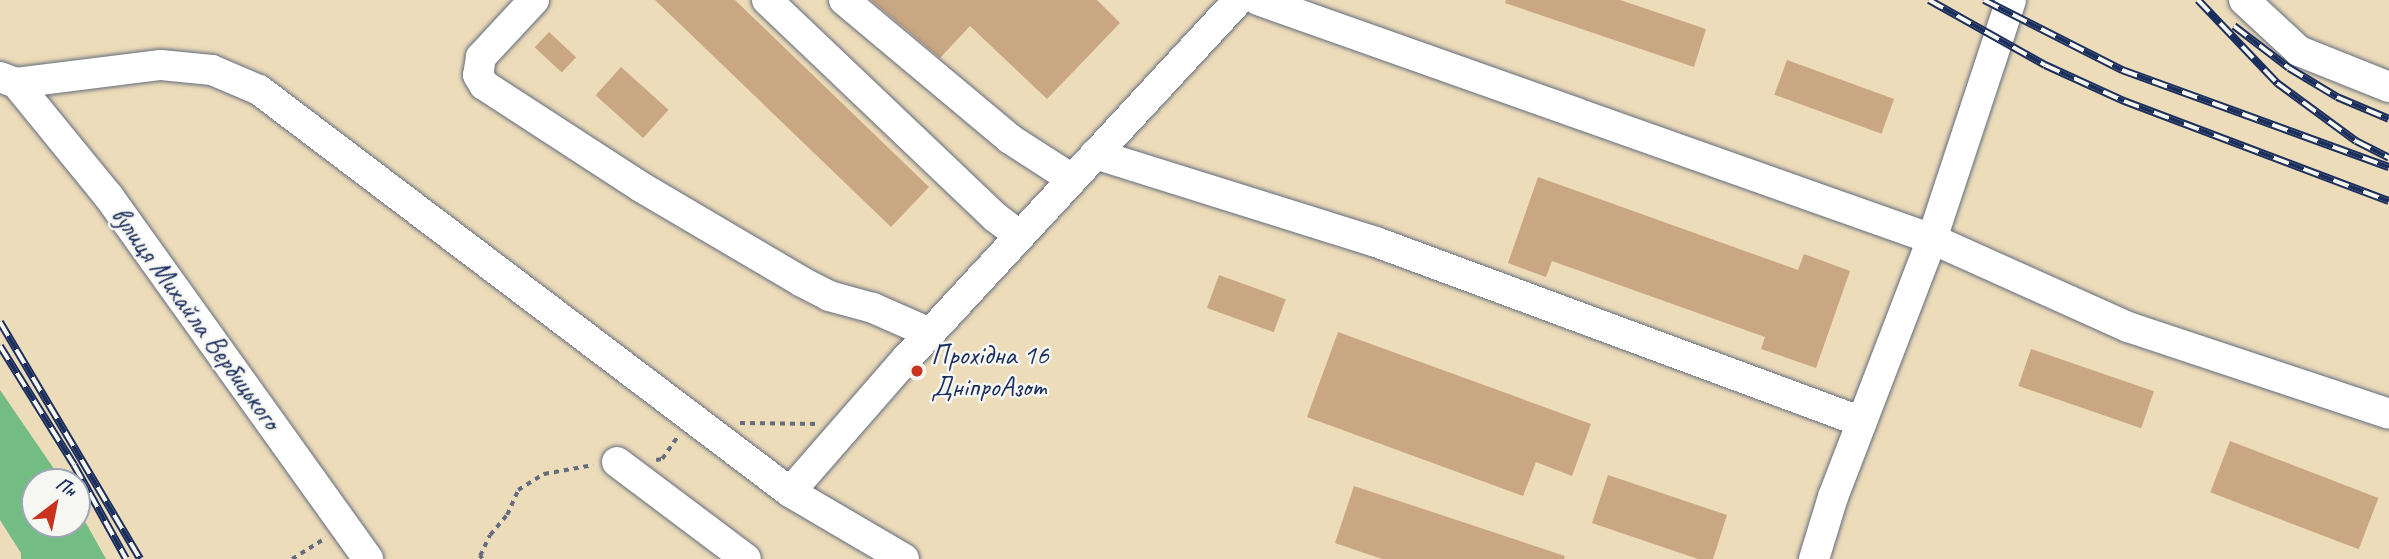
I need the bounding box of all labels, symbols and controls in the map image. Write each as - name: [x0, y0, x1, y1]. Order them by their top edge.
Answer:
- street label: вулиця Михайла Вербицького: [103, 199, 289, 437]
- place label: Прохідна 16 ДніпроАзот: [931, 338, 1049, 404]
- marker: Прохідна 16 ДніпроАзот: [909, 363, 925, 379]
- north arrow: [21, 468, 91, 538]
- text: Пн: [51, 471, 81, 502]

